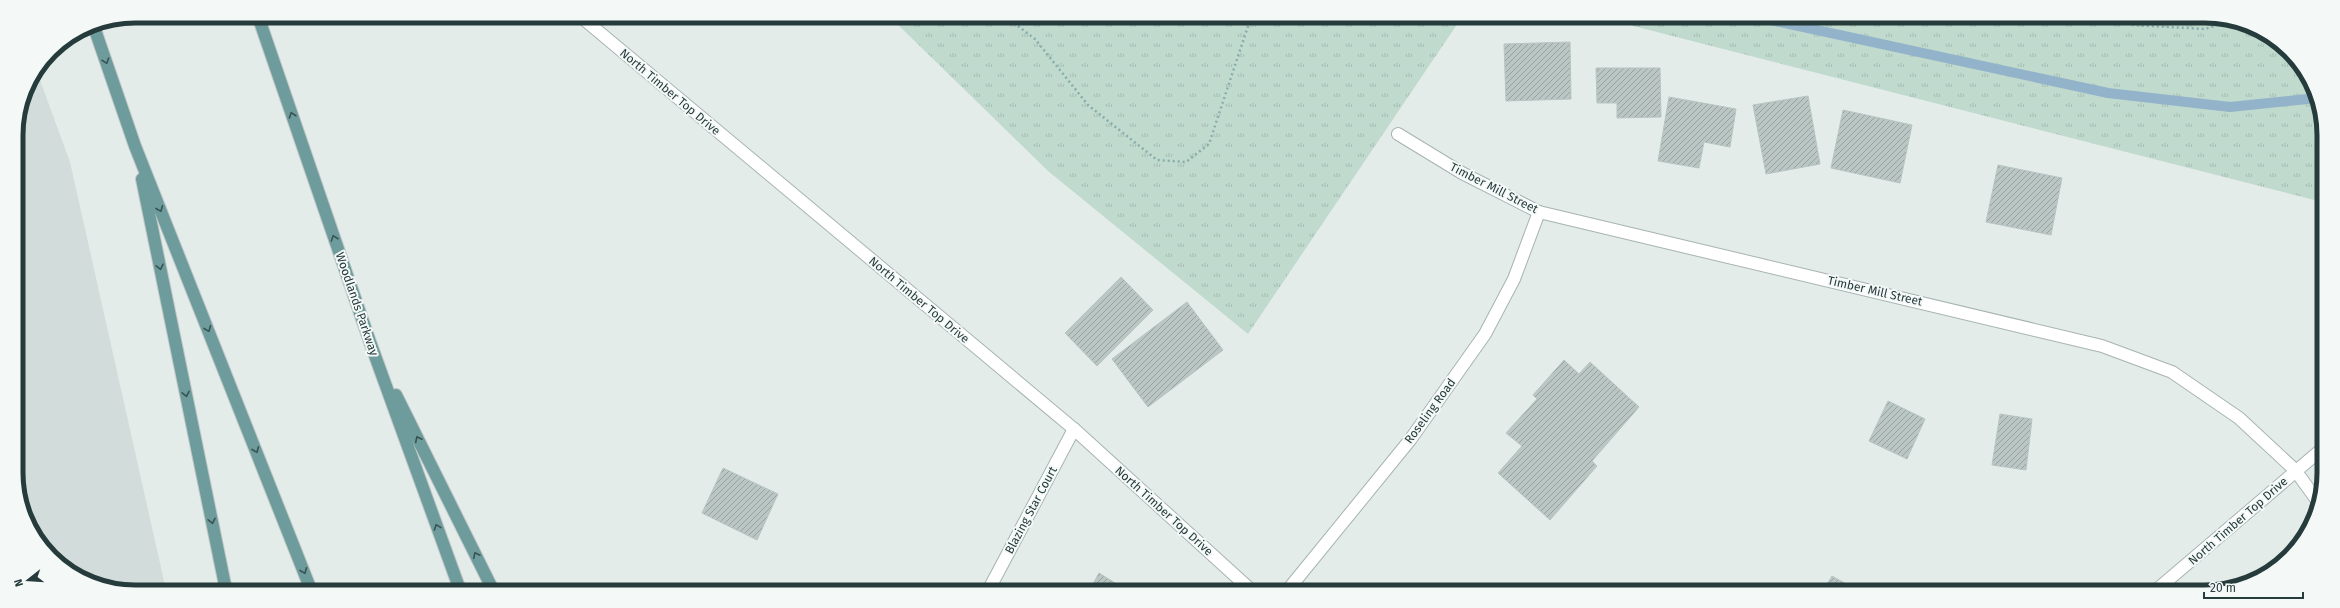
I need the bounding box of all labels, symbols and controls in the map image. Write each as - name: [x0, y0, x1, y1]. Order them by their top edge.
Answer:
- street label: North Timber Top Drive: [617, 46, 723, 138]
- one-way arrow: [101, 58, 110, 65]
- one-way arrow: [288, 112, 297, 119]
- street label: Timber Mill Street: [1448, 160, 1541, 217]
- one-way arrow: [155, 205, 163, 212]
- one-way arrow: [330, 235, 339, 242]
- street label: Woodlands Parkway: [333, 251, 381, 358]
- street label: North Timber Top Drive: [866, 254, 972, 346]
- one-way arrow: [155, 264, 163, 270]
- street label: Timber Mill Street: [1826, 273, 1924, 309]
- one-way arrow: [203, 326, 211, 333]
- street label: Roseling Road: [1402, 376, 1458, 446]
- one-way arrow: [181, 391, 190, 397]
- one-way arrow: [415, 435, 423, 443]
- one-way arrow: [251, 447, 259, 454]
- street label: Blazing Star Court: [1002, 463, 1060, 556]
- street label: North Timber Top Drive: [1112, 463, 1216, 559]
- street label: North Timber Top Drive: [2186, 474, 2290, 568]
- one-way arrow: [208, 518, 216, 525]
- one-way arrow: [433, 524, 441, 531]
- one-way arrow: [473, 552, 480, 559]
- north arrow: [8, 560, 48, 600]
- one-way arrow: [299, 568, 307, 575]
- scale bar: [2204, 574, 2303, 600]
- text: N: [12, 577, 26, 588]
- text: 20 m: [2210, 581, 2236, 595]

